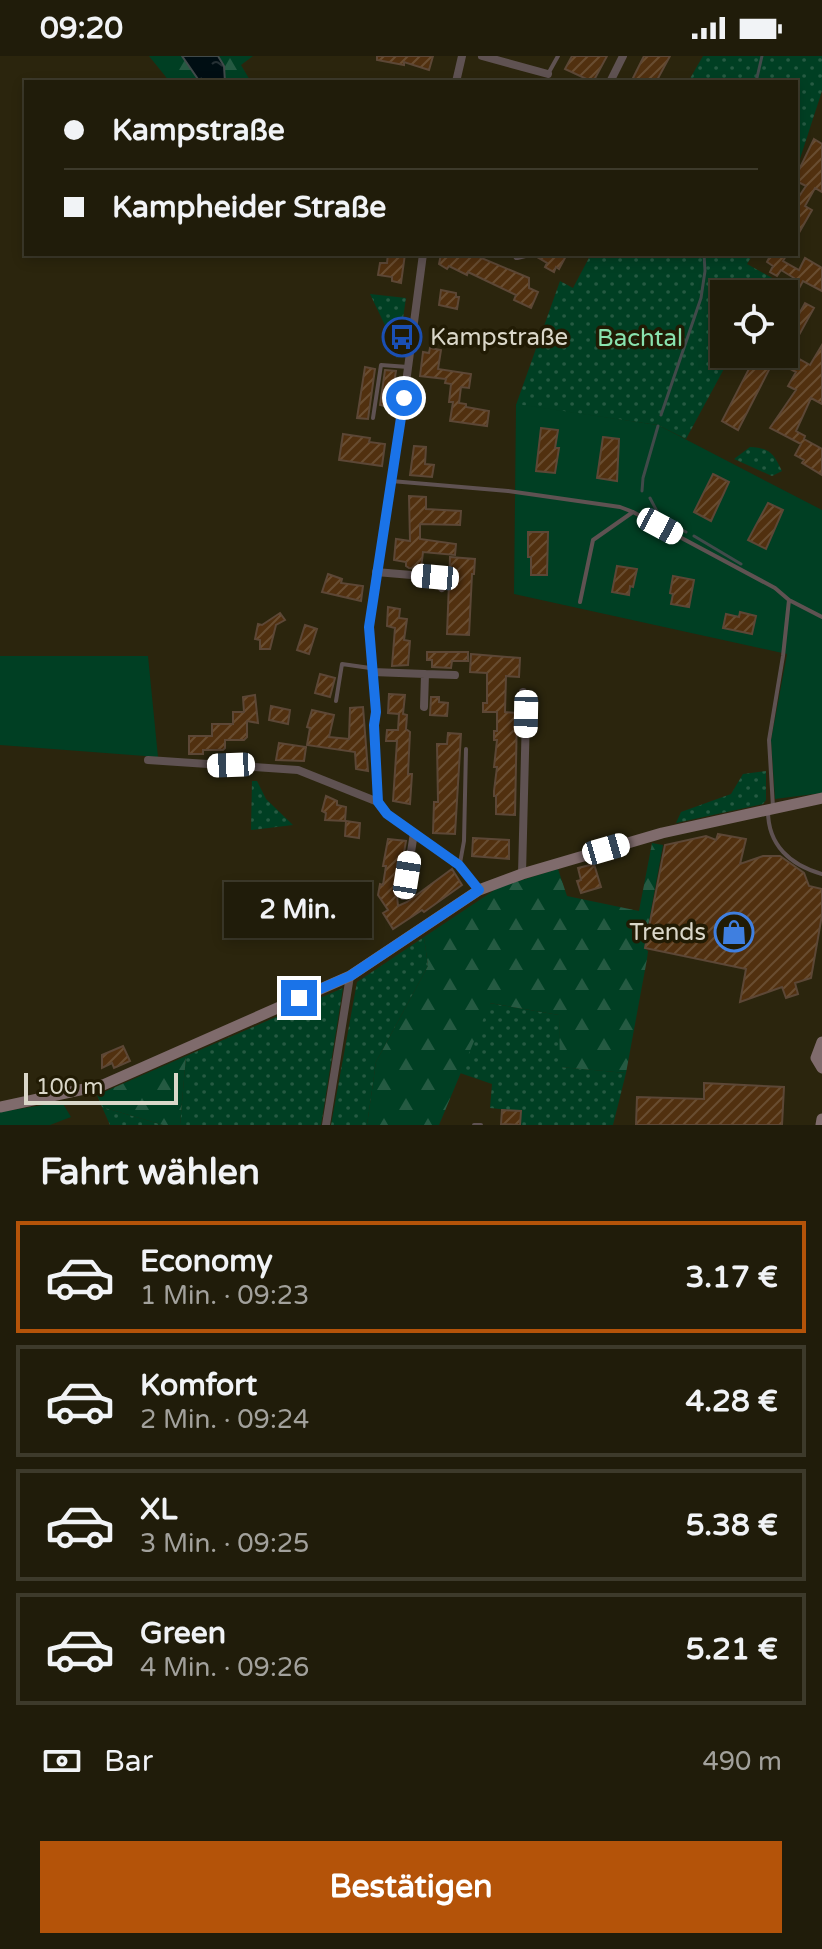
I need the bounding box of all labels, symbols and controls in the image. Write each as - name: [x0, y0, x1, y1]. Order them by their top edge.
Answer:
- text: 09:20: [40, 10, 123, 47]
- text: Kampstraße: [112, 112, 285, 149]
- text: Kampheider Straße: [112, 189, 386, 226]
- map controls: [710, 280, 798, 368]
- button: locate: [710, 280, 798, 368]
- bus stop icon: Kampstraße: [381, 316, 423, 358]
- place label: Kampstraße: [430, 323, 568, 352]
- park label: Bachtal: [597, 324, 683, 353]
- route start: [386, 380, 422, 416]
- car: [633, 504, 687, 548]
- car: [410, 563, 460, 591]
- car: [514, 690, 538, 738]
- car: [207, 752, 255, 778]
- car: [580, 831, 632, 867]
- car: [391, 849, 423, 901]
- callout: 2 Min.: [225, 882, 373, 938]
- text: 2 Min.: [259, 894, 337, 925]
- shop icon: Trends: [713, 911, 755, 953]
- place label: Trends: [629, 918, 706, 947]
- route end: [281, 980, 317, 1016]
- scale bar: [24, 1069, 178, 1105]
- text: 100 m: [36, 1074, 103, 1100]
- text: Fahrt wählen: [40, 1151, 260, 1194]
- icon: car: [44, 1241, 116, 1313]
- text: Economy: [140, 1243, 273, 1280]
- text: 3.17 €: [685, 1259, 778, 1296]
- text: 1 Min. · 09:23: [140, 1280, 309, 1311]
- icon: car: [44, 1365, 116, 1437]
- text: Komfort: [140, 1367, 257, 1404]
- text: 4.28 €: [685, 1383, 778, 1420]
- text: 2 Min. · 09:24: [140, 1404, 309, 1435]
- icon: car: [44, 1489, 116, 1561]
- text: XL: [140, 1491, 177, 1528]
- text: 5.38 €: [686, 1507, 778, 1544]
- text: 3 Min. · 09:25: [140, 1528, 309, 1559]
- icon: car: [44, 1613, 116, 1685]
- text: Green: [140, 1615, 226, 1652]
- text: 5.21 €: [686, 1631, 778, 1668]
- text: 4 Min. · 09:26: [140, 1652, 309, 1683]
- icon: cash: [40, 1739, 84, 1783]
- text: Bar: [104, 1743, 153, 1780]
- text: 490 m: [702, 1746, 782, 1777]
- button: Bestätigen: [40, 1841, 782, 1933]

